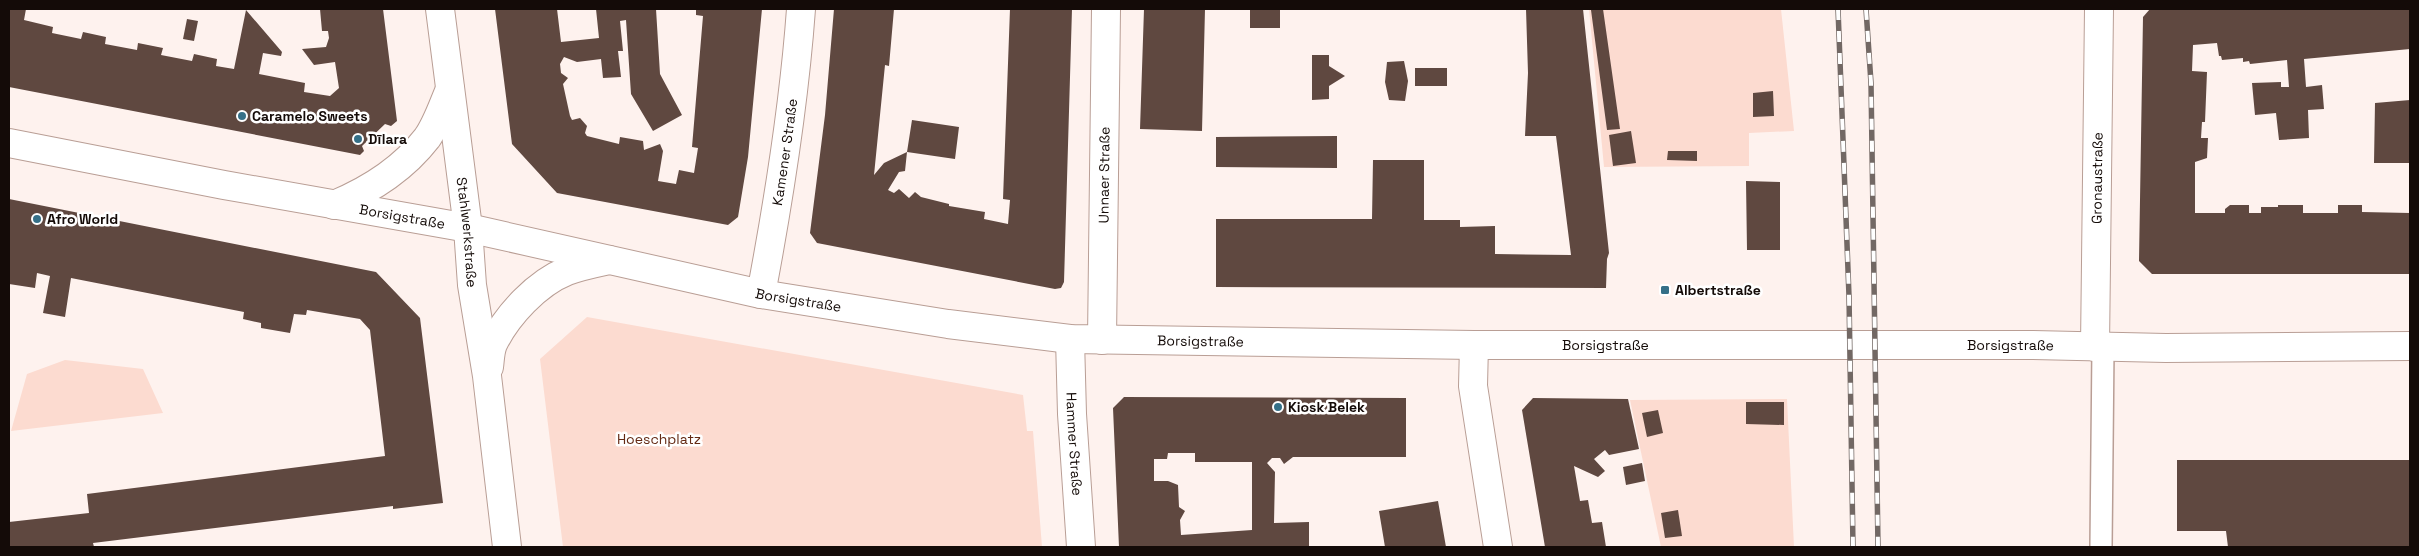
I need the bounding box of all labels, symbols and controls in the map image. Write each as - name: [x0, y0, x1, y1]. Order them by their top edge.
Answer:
- street label: Kamener Straße: [768, 97, 801, 207]
- place label: Caramelo Sweets: [252, 107, 368, 125]
- marker: Caramelo Sweets: [236, 110, 248, 122]
- street label: Unnaer Straße: [1094, 127, 1114, 224]
- place label: Dīlara: [368, 130, 407, 148]
- street label: Gronaustraße: [2087, 132, 2107, 224]
- marker: Dīlara: [352, 133, 364, 145]
- street label: Stahlwerkstraße: [453, 176, 481, 288]
- street label: Borsigstraße: [358, 200, 446, 233]
- place label: Afro World: [47, 210, 118, 228]
- marker: Afro World: [31, 213, 43, 225]
- place label: Albertstraße: [1675, 281, 1761, 299]
- street label: Borsigstraße: [754, 284, 843, 316]
- marker: Albertstraße: [1659, 284, 1671, 296]
- street label: Borsigstraße: [1157, 331, 1244, 351]
- street label: Borsigstraße: [1562, 336, 1649, 354]
- street label: Borsigstraße: [1967, 336, 2054, 354]
- street label: Hammer Straße: [1062, 392, 1087, 496]
- place label: Kiosk Belek: [1288, 398, 1365, 416]
- marker: Kiosk Belek: [1272, 401, 1284, 413]
- park label: Hoeschplatz: [617, 430, 701, 448]

